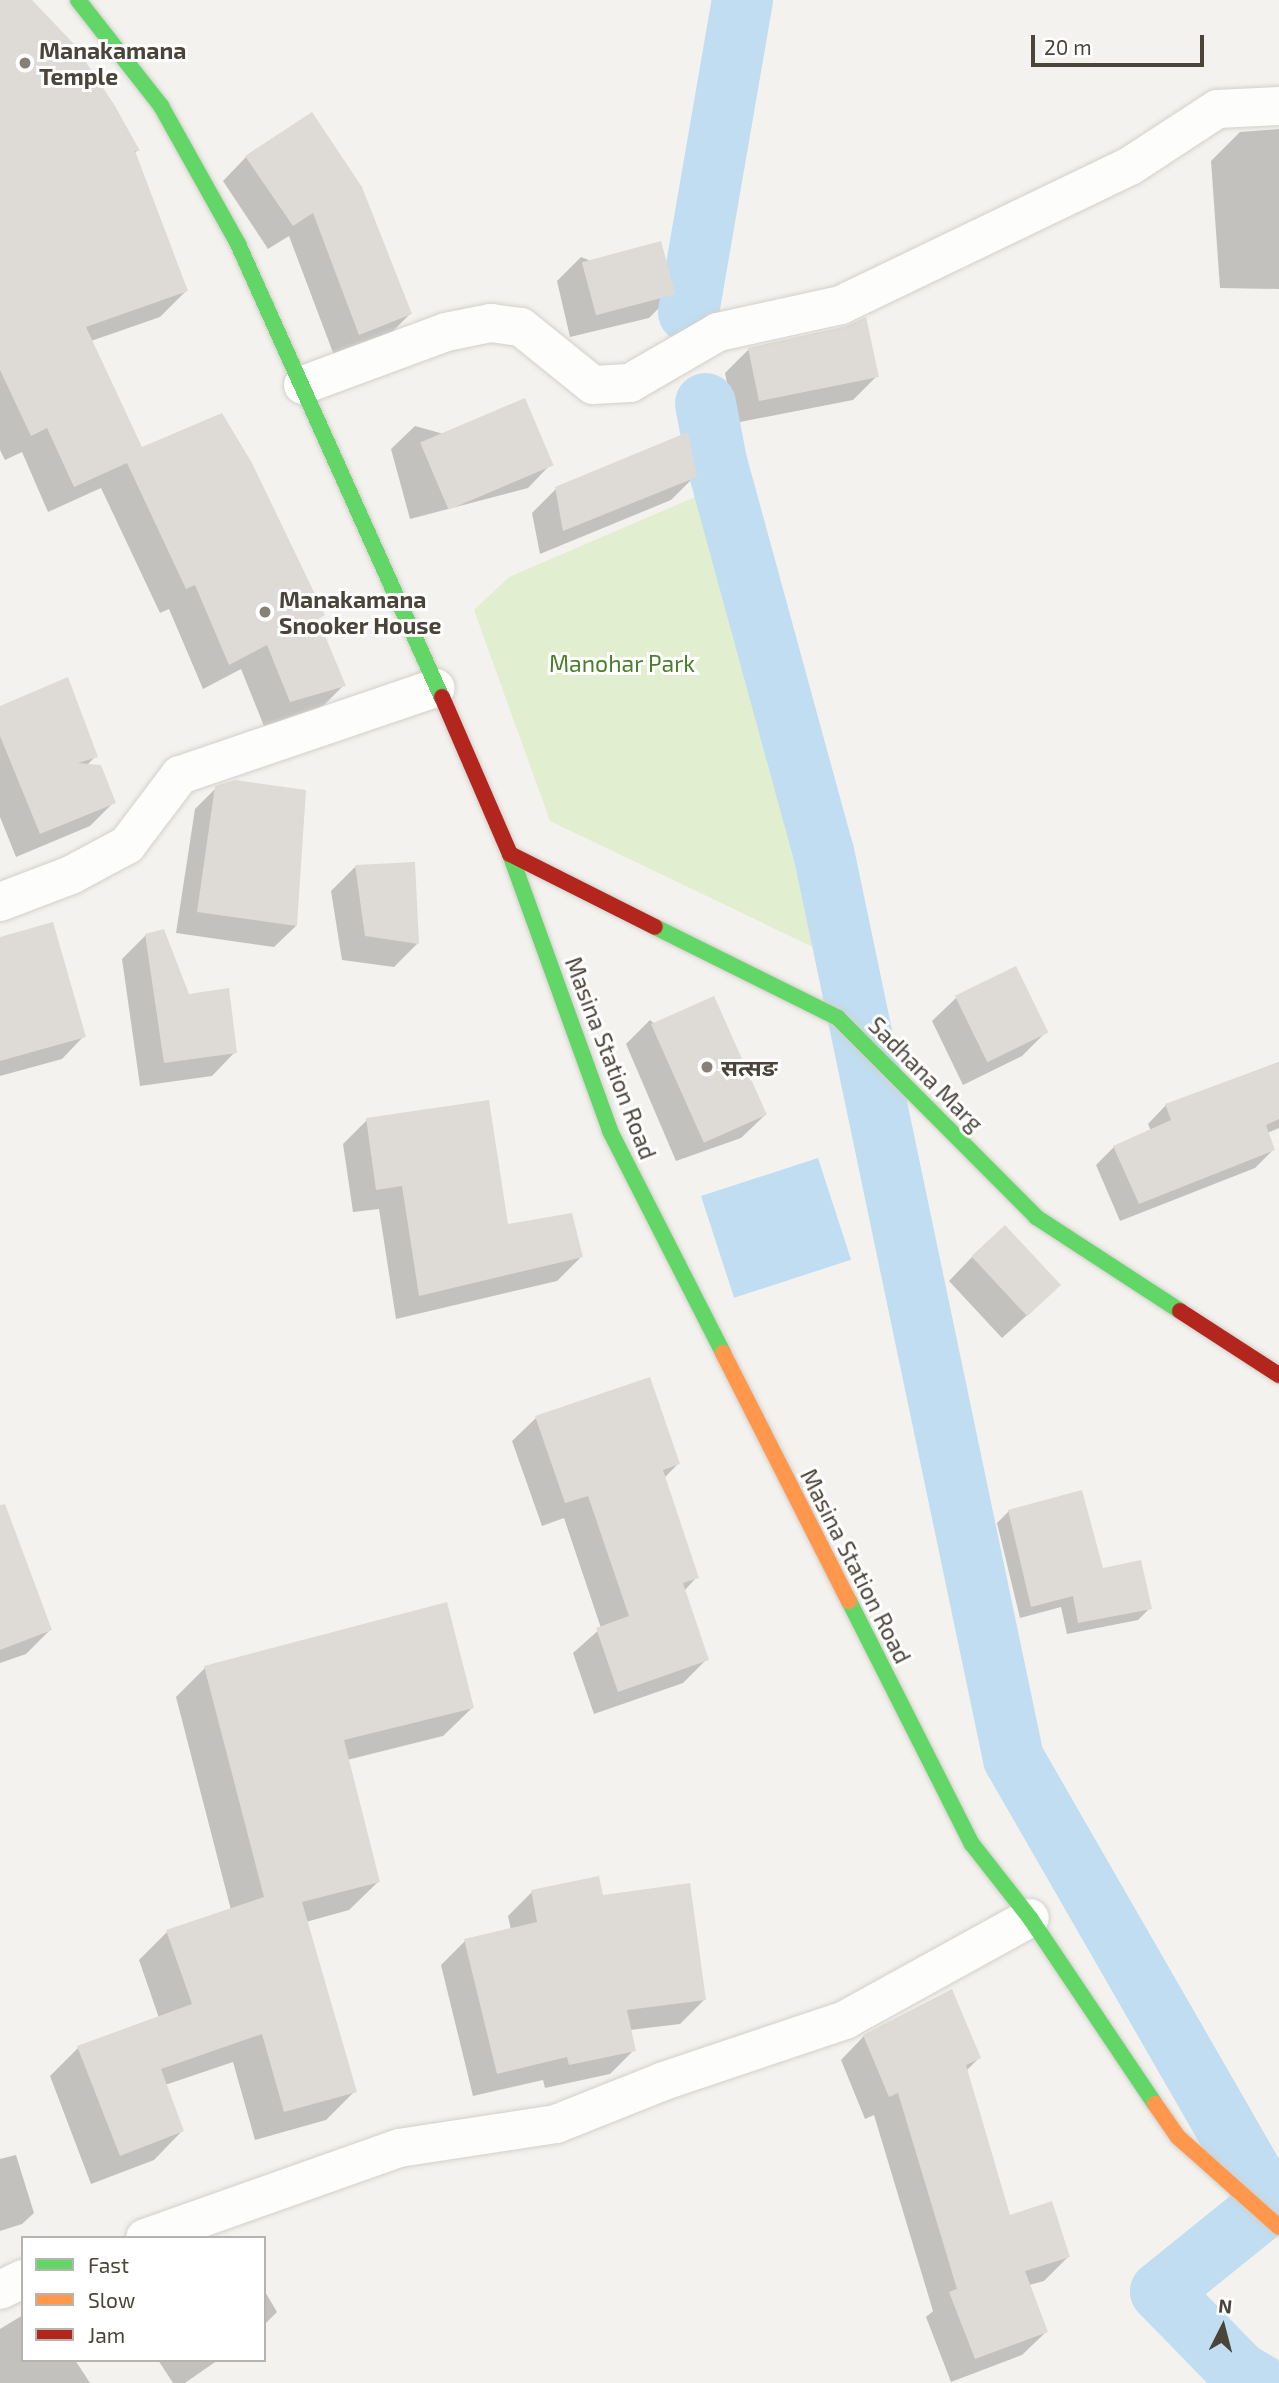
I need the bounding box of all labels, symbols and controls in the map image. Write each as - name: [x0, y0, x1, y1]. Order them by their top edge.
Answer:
- scale bar: [1034, 21, 1207, 65]
- text: 20 m: [1044, 34, 1092, 59]
- place label: Manakamana Temple: [39, 36, 186, 90]
- marker: Manakamana Temple: [17, 55, 33, 71]
- place label: Manakamana Snooker House: [279, 585, 442, 639]
- marker: Manakamana Snooker House: [257, 604, 273, 620]
- park label: Manohar Park: [549, 649, 695, 677]
- street label: Masina Station Road: [560, 953, 662, 1163]
- street label: Sadhana Marg: [863, 1011, 989, 1137]
- place label: सत्सङ: [721, 1053, 777, 1081]
- marker: सत्सङ: [699, 1059, 715, 1075]
- street label: Masina Station Road: [795, 1464, 917, 1668]
- legend: [21, 2236, 266, 2362]
- text: Fast: [88, 2252, 129, 2277]
- text: Slow: [88, 2287, 135, 2312]
- north arrow: [1188, 2292, 1258, 2362]
- text: N: [1217, 2293, 1233, 2318]
- text: Jam: [88, 2322, 125, 2347]

